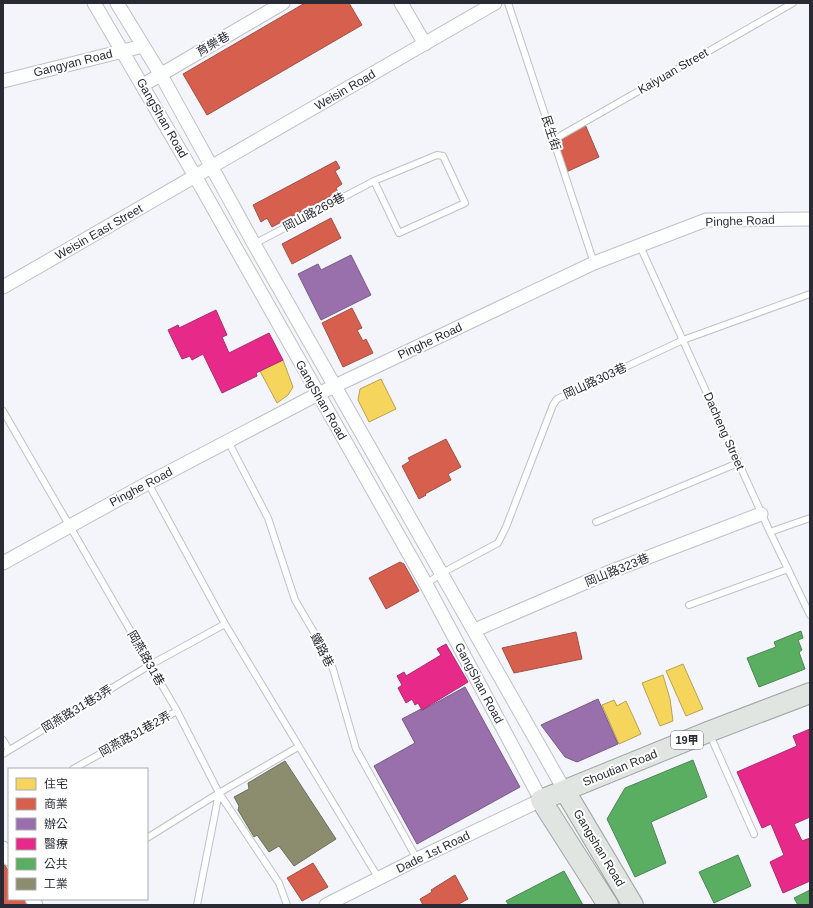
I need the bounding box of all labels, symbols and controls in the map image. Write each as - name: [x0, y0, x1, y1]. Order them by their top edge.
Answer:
- street label: 育樂巷: [194, 29, 232, 59]
- street label: Kaiyuan Street: [635, 45, 711, 97]
- street label: Gangyan Road: [32, 46, 114, 80]
- street label: Weisin Road: [312, 67, 378, 113]
- street label: GangShan Road: [134, 76, 190, 160]
- street label: 民生街: [539, 114, 563, 152]
- street label: 岡山路269巷: [281, 190, 347, 234]
- street label: Weisin East Street: [53, 201, 146, 263]
- street label: Pinghe Road: [705, 213, 775, 229]
- street label: Pinghe Road: [396, 320, 464, 362]
- street label: GangShan Road: [293, 358, 349, 442]
- street label: 岡山路303巷: [561, 360, 629, 402]
- street label: Dacheng Street: [701, 390, 748, 473]
- street label: Pinghe Road: [107, 465, 175, 509]
- street label: 岡山路323巷: [583, 551, 651, 589]
- street label: 岡燕路31巷: [125, 628, 167, 688]
- street label: 鐵路巷: [308, 631, 336, 669]
- street label: GangShan Road: [452, 640, 506, 726]
- street label: 岡燕路31巷3弄: [39, 682, 115, 736]
- street label: 岡燕路31巷2弄: [97, 708, 173, 760]
- road number: 19甲: [671, 731, 703, 749]
- street label: Shoutian Road: [581, 747, 659, 789]
- legend: [8, 768, 148, 900]
- text: 住宅: [44, 777, 68, 791]
- text: 商業: [44, 797, 68, 811]
- street label: Gangshan Road: [570, 807, 628, 889]
- text: 辦公: [44, 817, 68, 831]
- street label: Dade 1st Road: [394, 828, 472, 876]
- text: 醫療: [44, 837, 68, 851]
- text: 公共: [44, 857, 68, 871]
- text: 工業: [44, 877, 68, 891]

